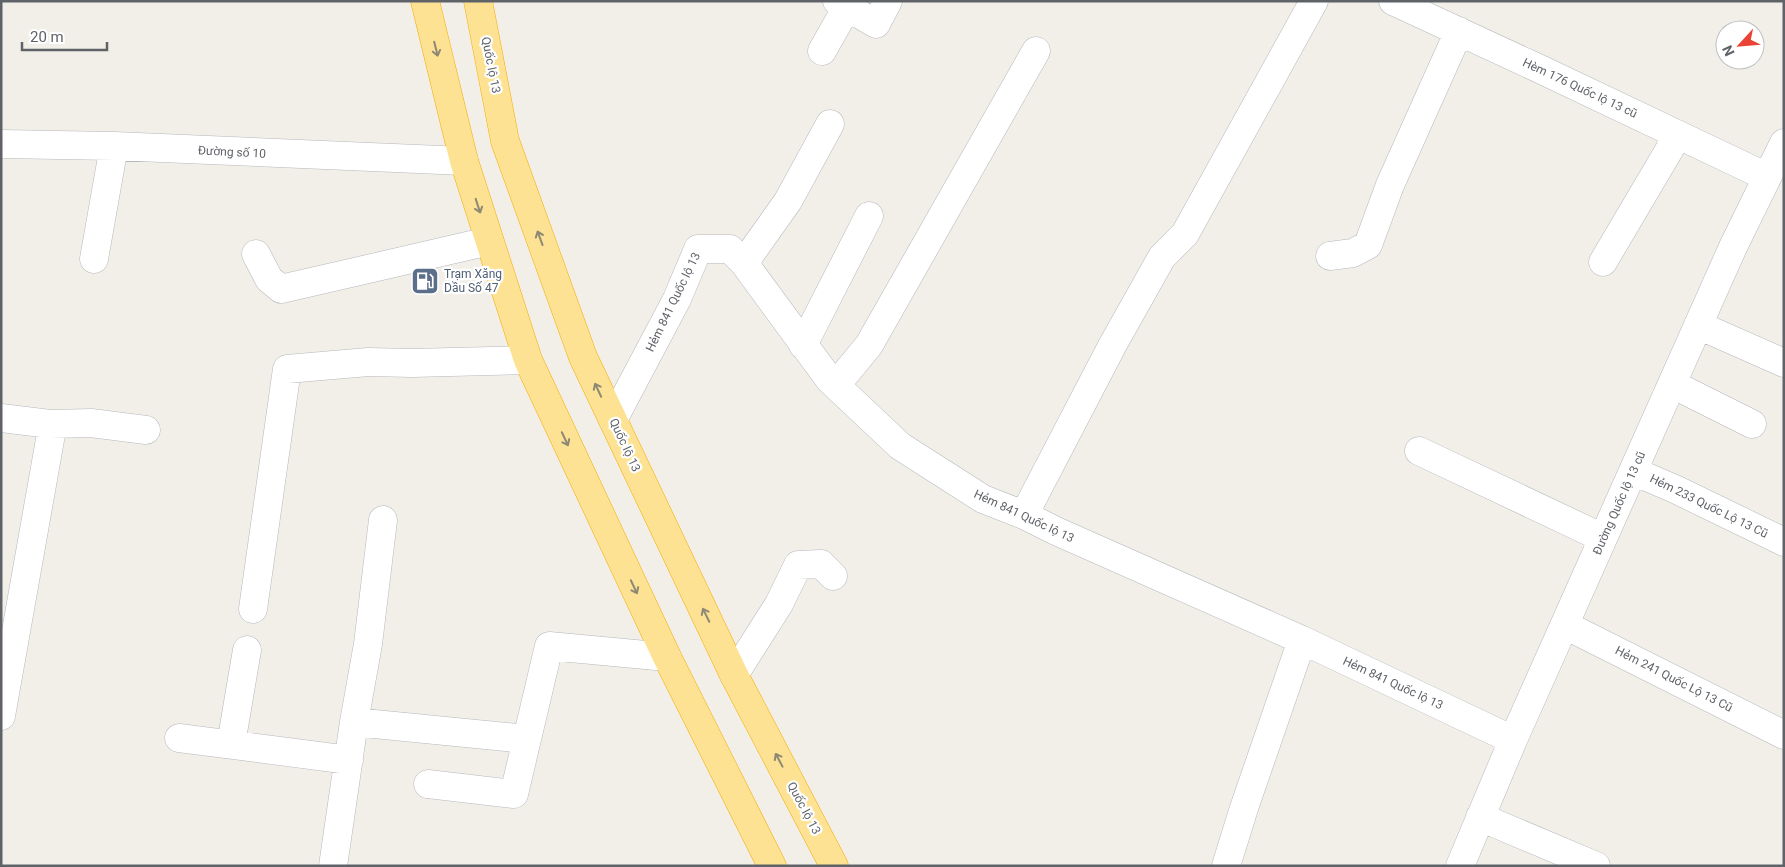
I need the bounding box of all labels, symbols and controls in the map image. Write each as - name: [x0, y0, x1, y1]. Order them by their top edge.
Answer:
- scale bar: [22, 20, 108, 52]
- north arrow: [1715, 20, 1765, 70]
- text: 20 m: [30, 28, 64, 46]
- street label: Quốc lộ 13: [479, 36, 503, 94]
- one-way arrow: [432, 40, 441, 56]
- text: N: [1719, 43, 1738, 59]
- street label: Hèm 176 Quốc lộ 13 cũ: [1521, 55, 1639, 121]
- street label: Đường số 10: [198, 143, 267, 161]
- one-way arrow: [474, 197, 483, 213]
- one-way arrow: [535, 231, 544, 246]
- street label: Hẻm 841 Quốc lộ 13: [643, 250, 703, 354]
- fuel station icon: Trạm Xăng Dầu Số 47: [410, 266, 440, 296]
- place label: Trạm Xăng Dầu Số 47: [444, 267, 502, 295]
- one-way arrow: [593, 383, 602, 398]
- street label: Quốc lộ 13: [607, 416, 643, 474]
- one-way arrow: [561, 431, 571, 446]
- street label: Đường Quốc lộ 13 cũ: [1590, 449, 1648, 557]
- street label: Hẻm 233 Quốc Lộ 13 Cũ: [1648, 471, 1770, 541]
- street label: Hẻm 841 Quốc lộ 13: [972, 487, 1076, 545]
- one-way arrow: [629, 579, 639, 594]
- one-way arrow: [701, 608, 710, 623]
- street label: Hẻm 241 Quốc Lộ 13 Cũ: [1613, 643, 1735, 715]
- street label: Hẻm 841 Quốc lộ 13: [1341, 654, 1445, 712]
- one-way arrow: [774, 753, 784, 768]
- street label: Quốc lộ 13: [784, 779, 824, 837]

